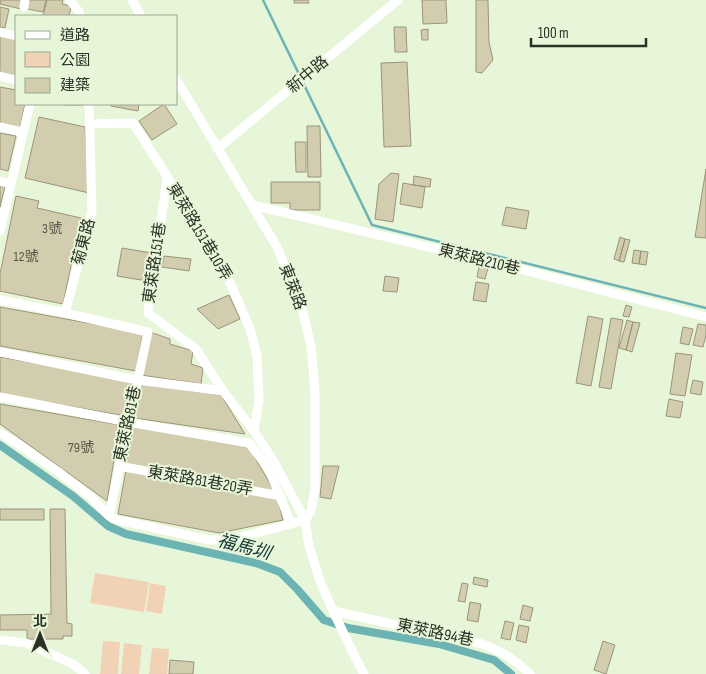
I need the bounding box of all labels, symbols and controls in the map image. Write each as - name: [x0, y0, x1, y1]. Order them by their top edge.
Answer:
- legend: [15, 15, 178, 105]
- scale bar: [531, 15, 646, 47]
- text: 100 m: [538, 24, 569, 43]
- text: 道路: [60, 26, 90, 45]
- text: 公園: [60, 51, 90, 70]
- street label: 新中路: [284, 52, 332, 98]
- text: 建築: [60, 76, 90, 95]
- street label: 東萊路151巷10弄: [162, 180, 236, 284]
- street label: 菊東路: [69, 216, 99, 268]
- house number: 3號: [42, 220, 62, 237]
- street label: 東萊路151巷: [140, 221, 170, 305]
- street label: 東萊路210巷: [436, 241, 522, 279]
- house number: 12號: [14, 248, 38, 265]
- street label: 東萊路: [275, 261, 309, 313]
- street label: 東萊路81巷: [111, 385, 145, 463]
- house number: 79號: [68, 439, 94, 456]
- street label: 東萊路81巷20弄: [146, 462, 254, 500]
- water label: 福馬圳: [215, 530, 276, 565]
- north arrow: [15, 609, 65, 659]
- text: 北: [33, 613, 47, 630]
- street label: 東萊路94巷: [395, 616, 475, 650]

